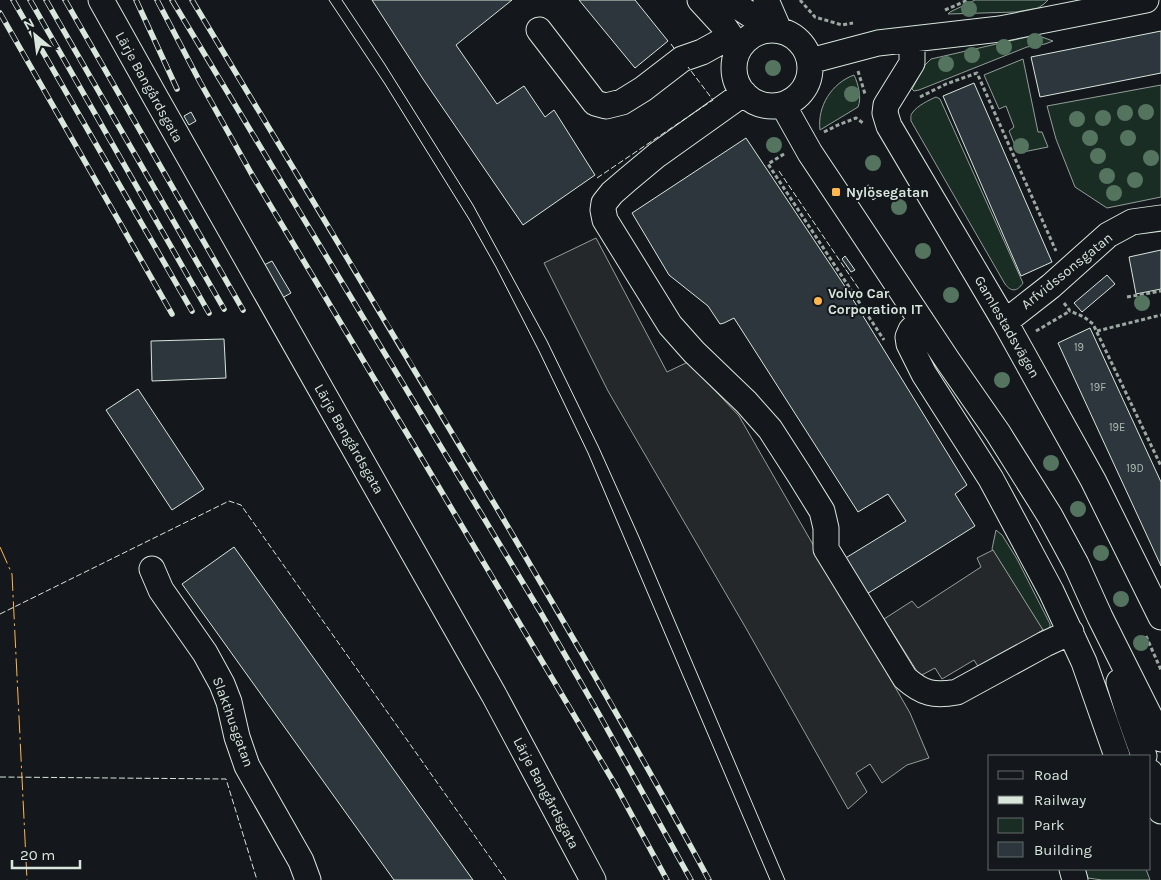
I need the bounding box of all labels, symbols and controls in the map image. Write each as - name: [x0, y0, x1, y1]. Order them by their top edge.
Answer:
- north arrow: [10, 10, 60, 60]
- text: N: [20, 14, 37, 34]
- street label: Lärje Bangårdsgata: [112, 29, 186, 145]
- place label: Nylösegatan: [846, 184, 929, 201]
- marker: Nylösegatan: [830, 186, 842, 198]
- street label: Arfvidssonsgatan: [1018, 229, 1116, 313]
- street label: Gamlestadsvägen: [971, 273, 1043, 381]
- place label: Volvo Car Corporation IT: [828, 285, 923, 318]
- marker: Volvo Car Corporation IT: [812, 295, 824, 307]
- house number: 19: [1074, 341, 1084, 354]
- street label: Lärje Bangårdsgata: [311, 381, 387, 497]
- house number: 19F: [1090, 381, 1106, 394]
- house number: 19E: [1109, 421, 1125, 434]
- house number: 19D: [1126, 462, 1144, 475]
- street label: Slakthusgatan: [209, 675, 257, 769]
- street label: Lärje Bangårdsgata: [509, 734, 583, 852]
- legend: [988, 755, 1151, 870]
- text: Road: [1034, 766, 1069, 784]
- text: Railway: [1034, 791, 1086, 809]
- text: Park: [1034, 816, 1064, 834]
- scale bar: [12, 838, 80, 870]
- text: Building: [1034, 841, 1092, 859]
- text: 20 m: [20, 846, 55, 864]

